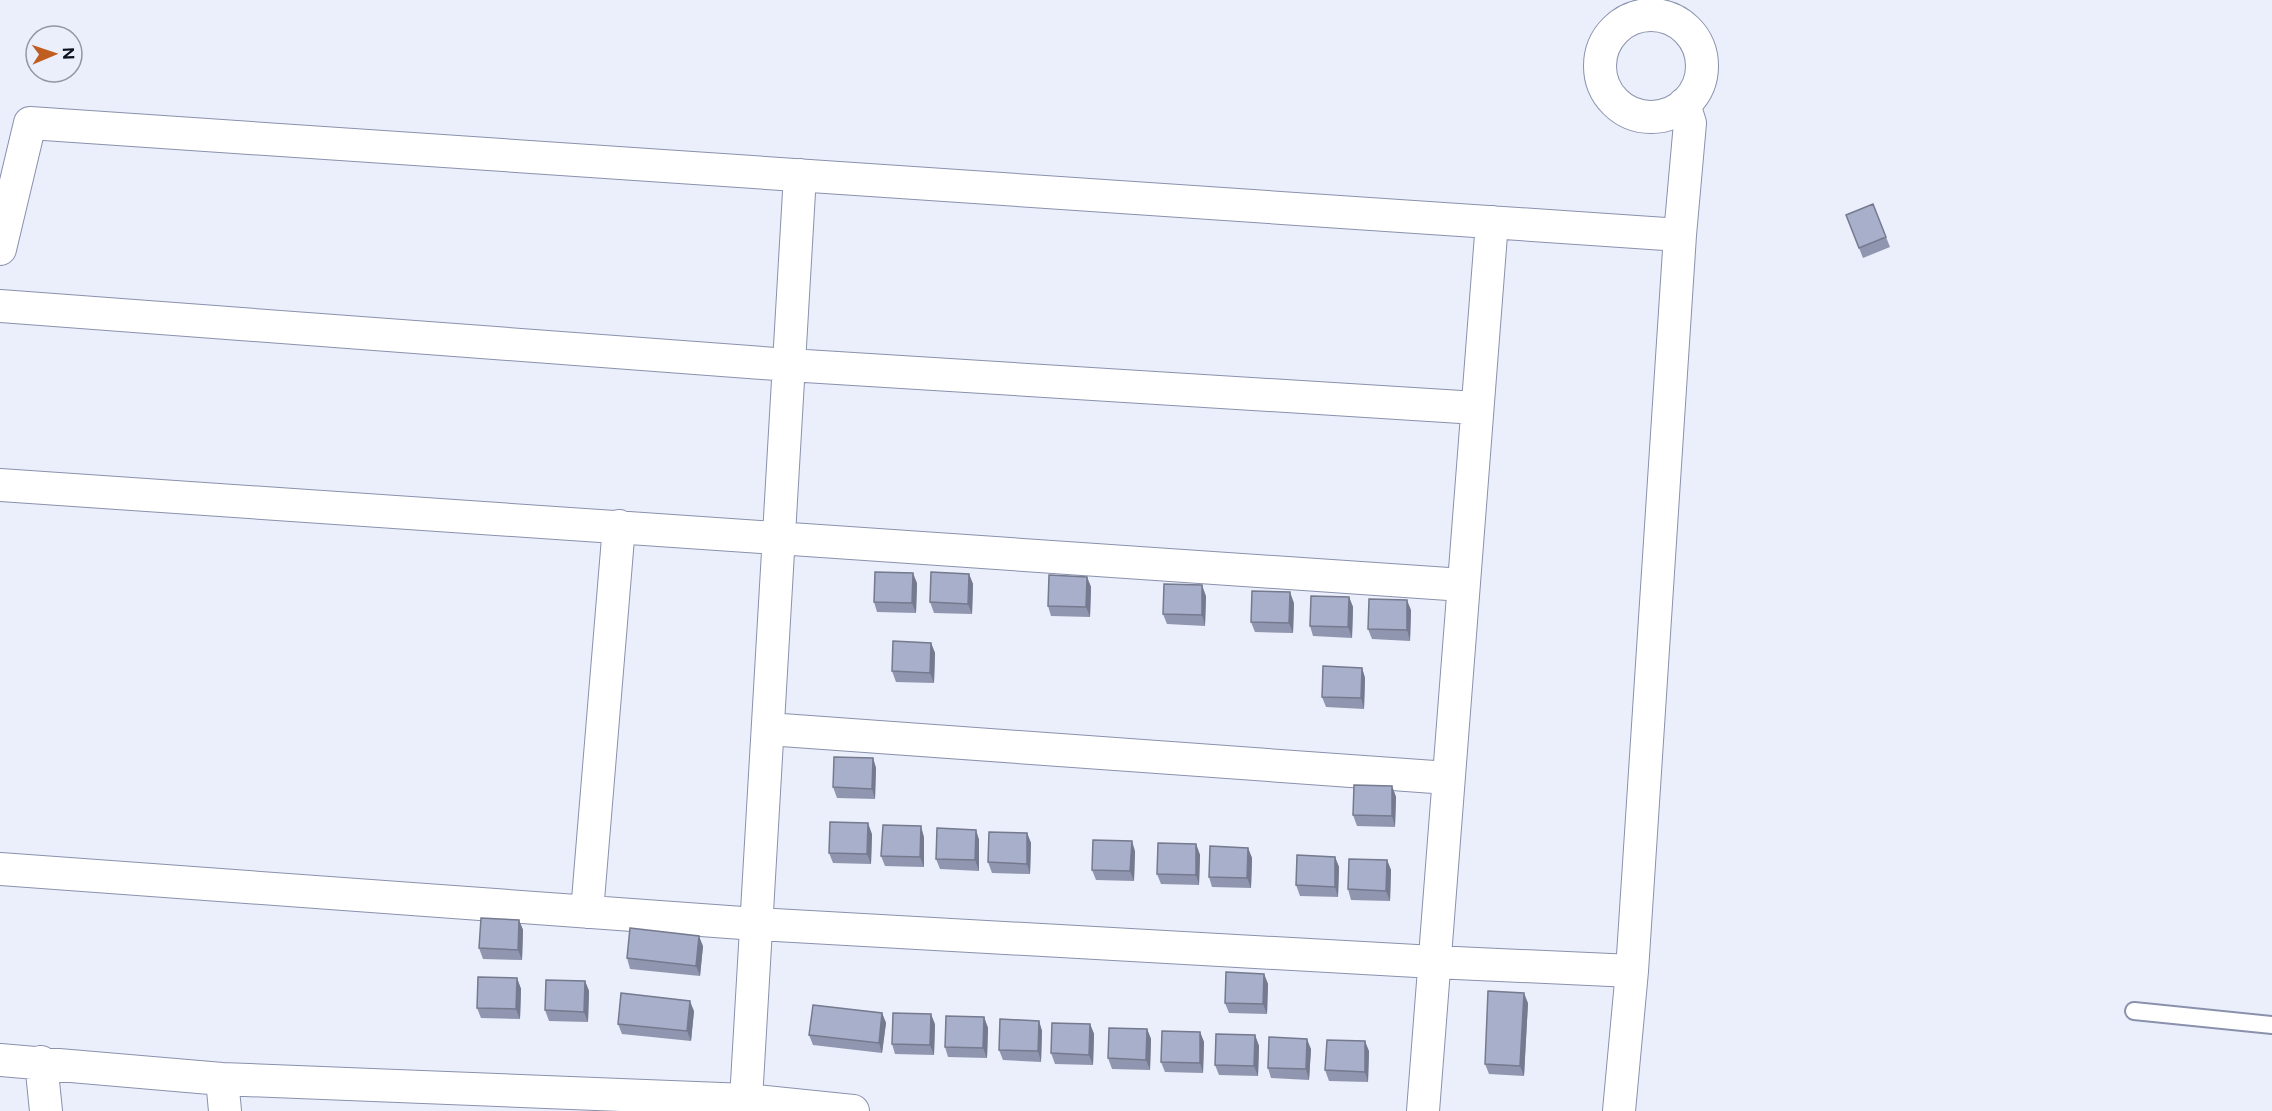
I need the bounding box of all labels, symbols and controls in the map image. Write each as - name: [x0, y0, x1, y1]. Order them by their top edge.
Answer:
- north arrow: [24, 24, 84, 84]
- text: N: [59, 47, 78, 60]

